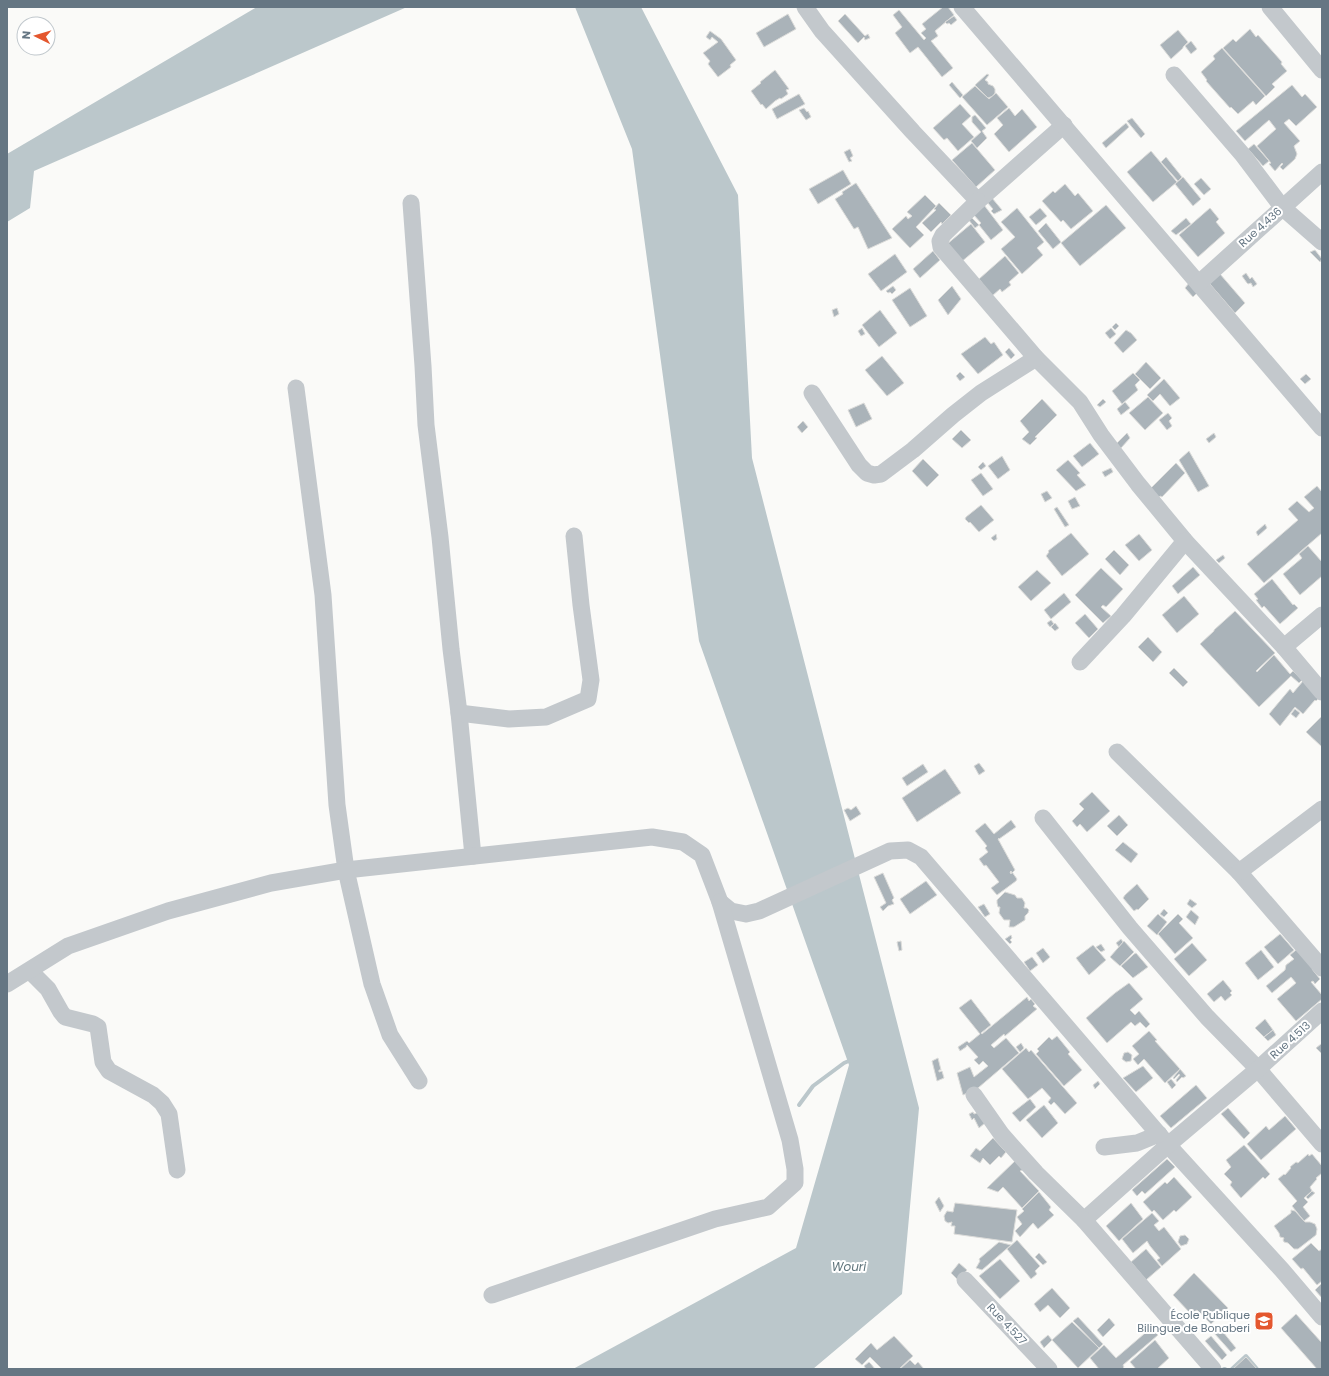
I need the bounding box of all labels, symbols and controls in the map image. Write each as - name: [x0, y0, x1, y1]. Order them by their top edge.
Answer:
- north arrow: [16, 16, 56, 56]
- text: N: [18, 30, 34, 40]
- street label: Rue 4.436: [1235, 203, 1285, 251]
- street label: Rue 4.513: [1266, 1017, 1314, 1063]
- water label: Wouri: [832, 1258, 867, 1275]
- street label: Rue 4.527: [983, 1300, 1031, 1348]
- place label: École Publique Bilingue de Bonaberi: [1137, 1307, 1250, 1336]
- school or university icon: École Publique Bilingue de Bonaberi: [1253, 1310, 1275, 1332]

